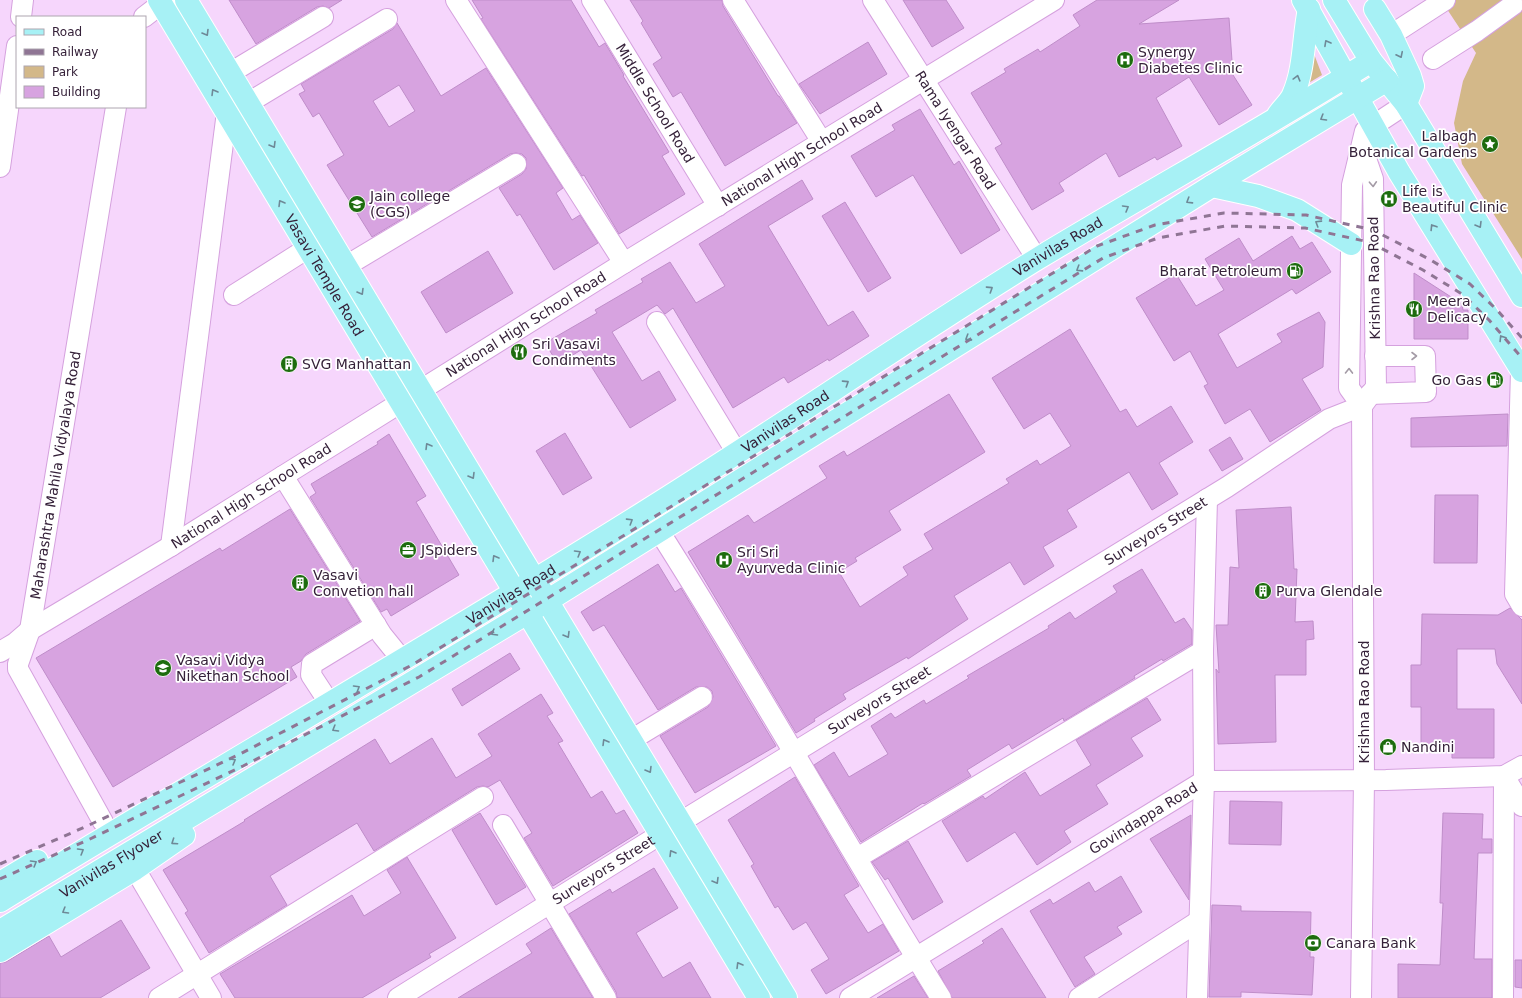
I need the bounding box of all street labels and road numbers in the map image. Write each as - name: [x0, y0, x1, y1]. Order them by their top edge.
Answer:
- street label: Middle School Road: [613, 41, 698, 166]
- street label: Rama Iyengar Road: [912, 68, 999, 192]
- street label: National High School Road: [718, 99, 885, 210]
- street label: Vasavi Temple Road: [282, 211, 367, 339]
- street label: Vanivilas Road: [1010, 214, 1105, 280]
- street label: Krishna Rao Road: [1365, 216, 1383, 340]
- street label: National High School Road: [443, 268, 609, 380]
- street label: Maharashtra Mahila Vidyalaya Road: [27, 350, 84, 600]
- street label: Vanivilas Road: [738, 387, 832, 456]
- street label: National High School Road: [168, 440, 334, 552]
- street label: Surveyors Street: [1101, 493, 1210, 568]
- street label: Vanivilas Road: [464, 561, 559, 628]
- street label: Krishna Rao Road: [1356, 640, 1372, 764]
- street label: Surveyors Street: [825, 662, 934, 738]
- street label: Govindappa Road: [1086, 779, 1200, 857]
- street label: Vanivilas Flyover: [57, 826, 166, 901]
- street label: Surveyors Street: [549, 832, 658, 908]

